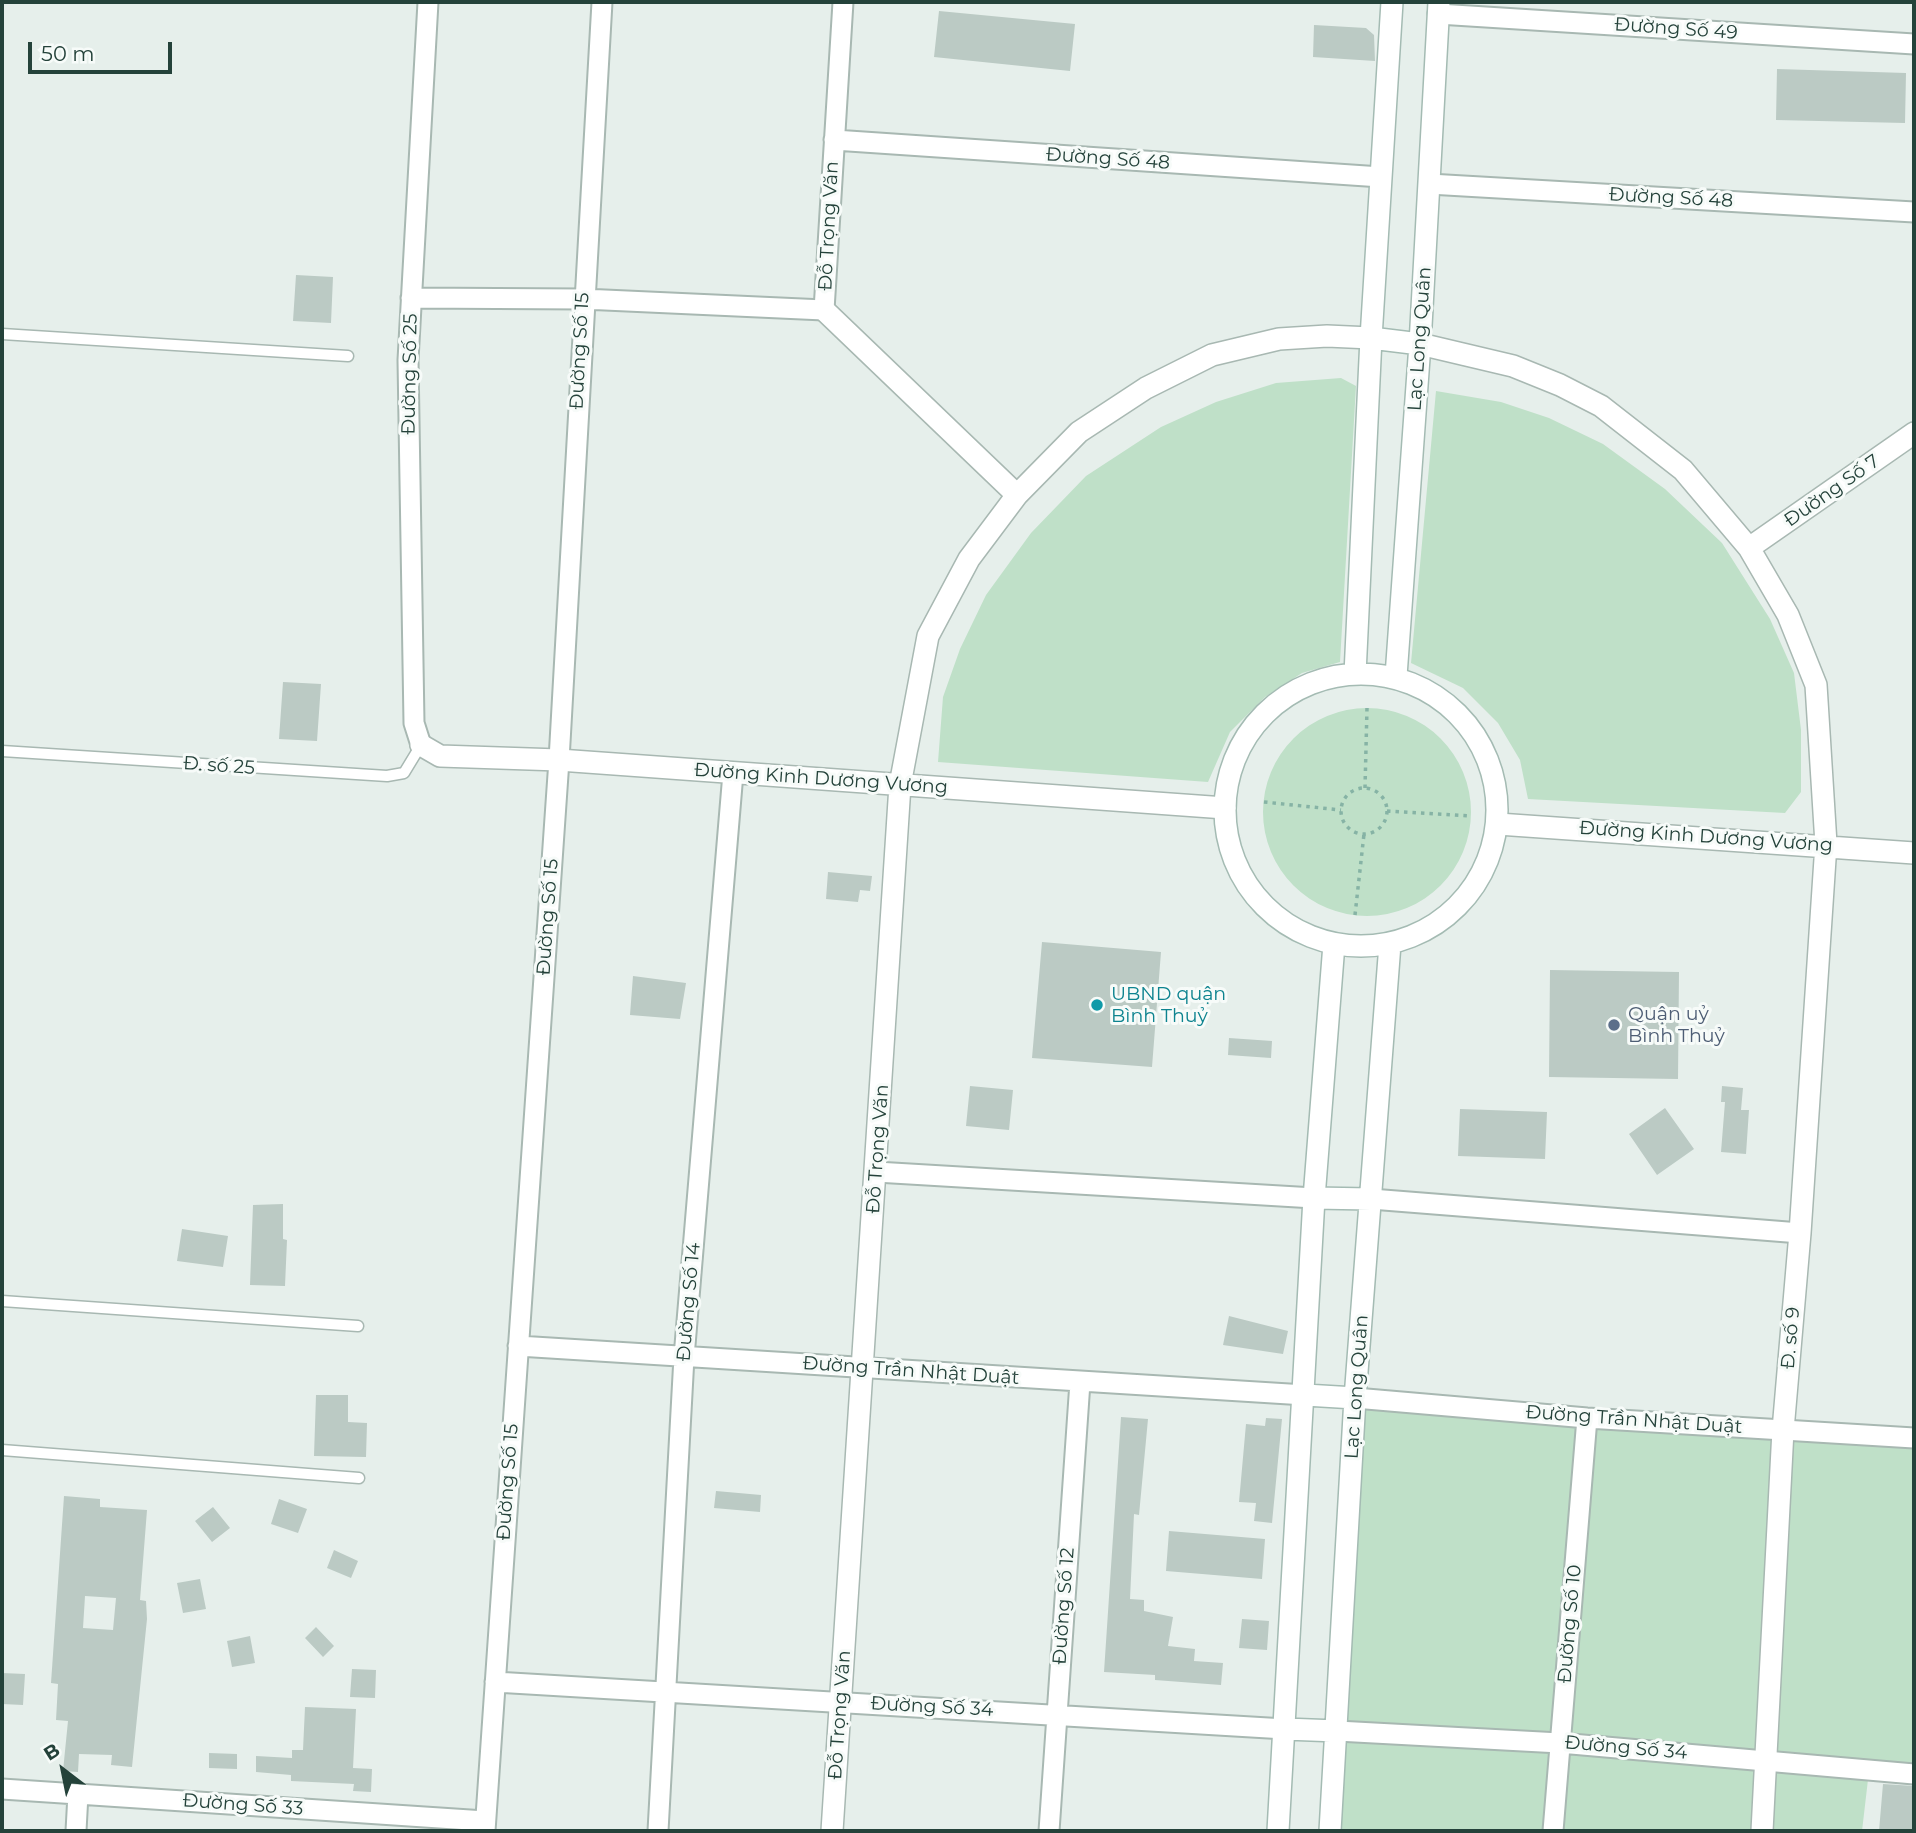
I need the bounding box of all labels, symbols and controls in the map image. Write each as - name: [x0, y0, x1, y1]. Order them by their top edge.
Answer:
- street label: Đường Số 49: [1614, 13, 1738, 45]
- scale bar: [32, 28, 175, 72]
- text: 50 m: [41, 41, 95, 66]
- street label: Đường Số 48: [1045, 143, 1171, 175]
- street label: Đỗ Trọng Văn: [814, 161, 844, 291]
- street label: Đường Số 48: [1608, 183, 1734, 213]
- street label: Lạc Long Quân: [1404, 266, 1436, 412]
- street label: Đường Số 15: [566, 292, 594, 410]
- street label: Đường Số 25: [398, 313, 422, 435]
- street label: Đường Số 7: [1780, 450, 1884, 532]
- street label: Đ. số 25: [182, 752, 256, 780]
- street label: Đường Kinh Dương Vương: [693, 759, 949, 799]
- street label: Đường Kinh Dương Vương: [1578, 817, 1834, 857]
- street label: Đường Số 15: [533, 858, 563, 976]
- place label: UBND quận Bình Thuỷ: [1111, 983, 1226, 1027]
- marker: UBND quận Bình Thuỷ: [1089, 997, 1105, 1013]
- place label: Quận uỷ Bình Thuỷ: [1628, 1003, 1725, 1047]
- marker: Quận uỷ Bình Thuỷ: [1606, 1017, 1622, 1033]
- street label: Đỗ Trọng Văn: [862, 1084, 894, 1214]
- street label: Đường Số 14: [672, 1242, 706, 1362]
- street label: Đ. số 9: [1777, 1306, 1805, 1370]
- street label: Lạc Long Quân: [1341, 1314, 1373, 1460]
- street label: Đường Trần Nhật Duật: [802, 1352, 1020, 1390]
- street label: Đường Trần Nhật Duật: [1525, 1401, 1743, 1439]
- street label: Đường Số 15: [493, 1423, 523, 1541]
- street label: Đường Số 12: [1049, 1547, 1079, 1665]
- street label: Đường Số 10: [1553, 1564, 1587, 1684]
- street label: Đỗ Trọng Văn: [824, 1650, 856, 1780]
- street label: Đường Số 34: [870, 1692, 994, 1722]
- street label: Đường Số 34: [1564, 1731, 1688, 1765]
- north arrow: [28, 1735, 98, 1805]
- text: B: [39, 1738, 64, 1765]
- street label: Đường Số 33: [182, 1789, 304, 1821]

